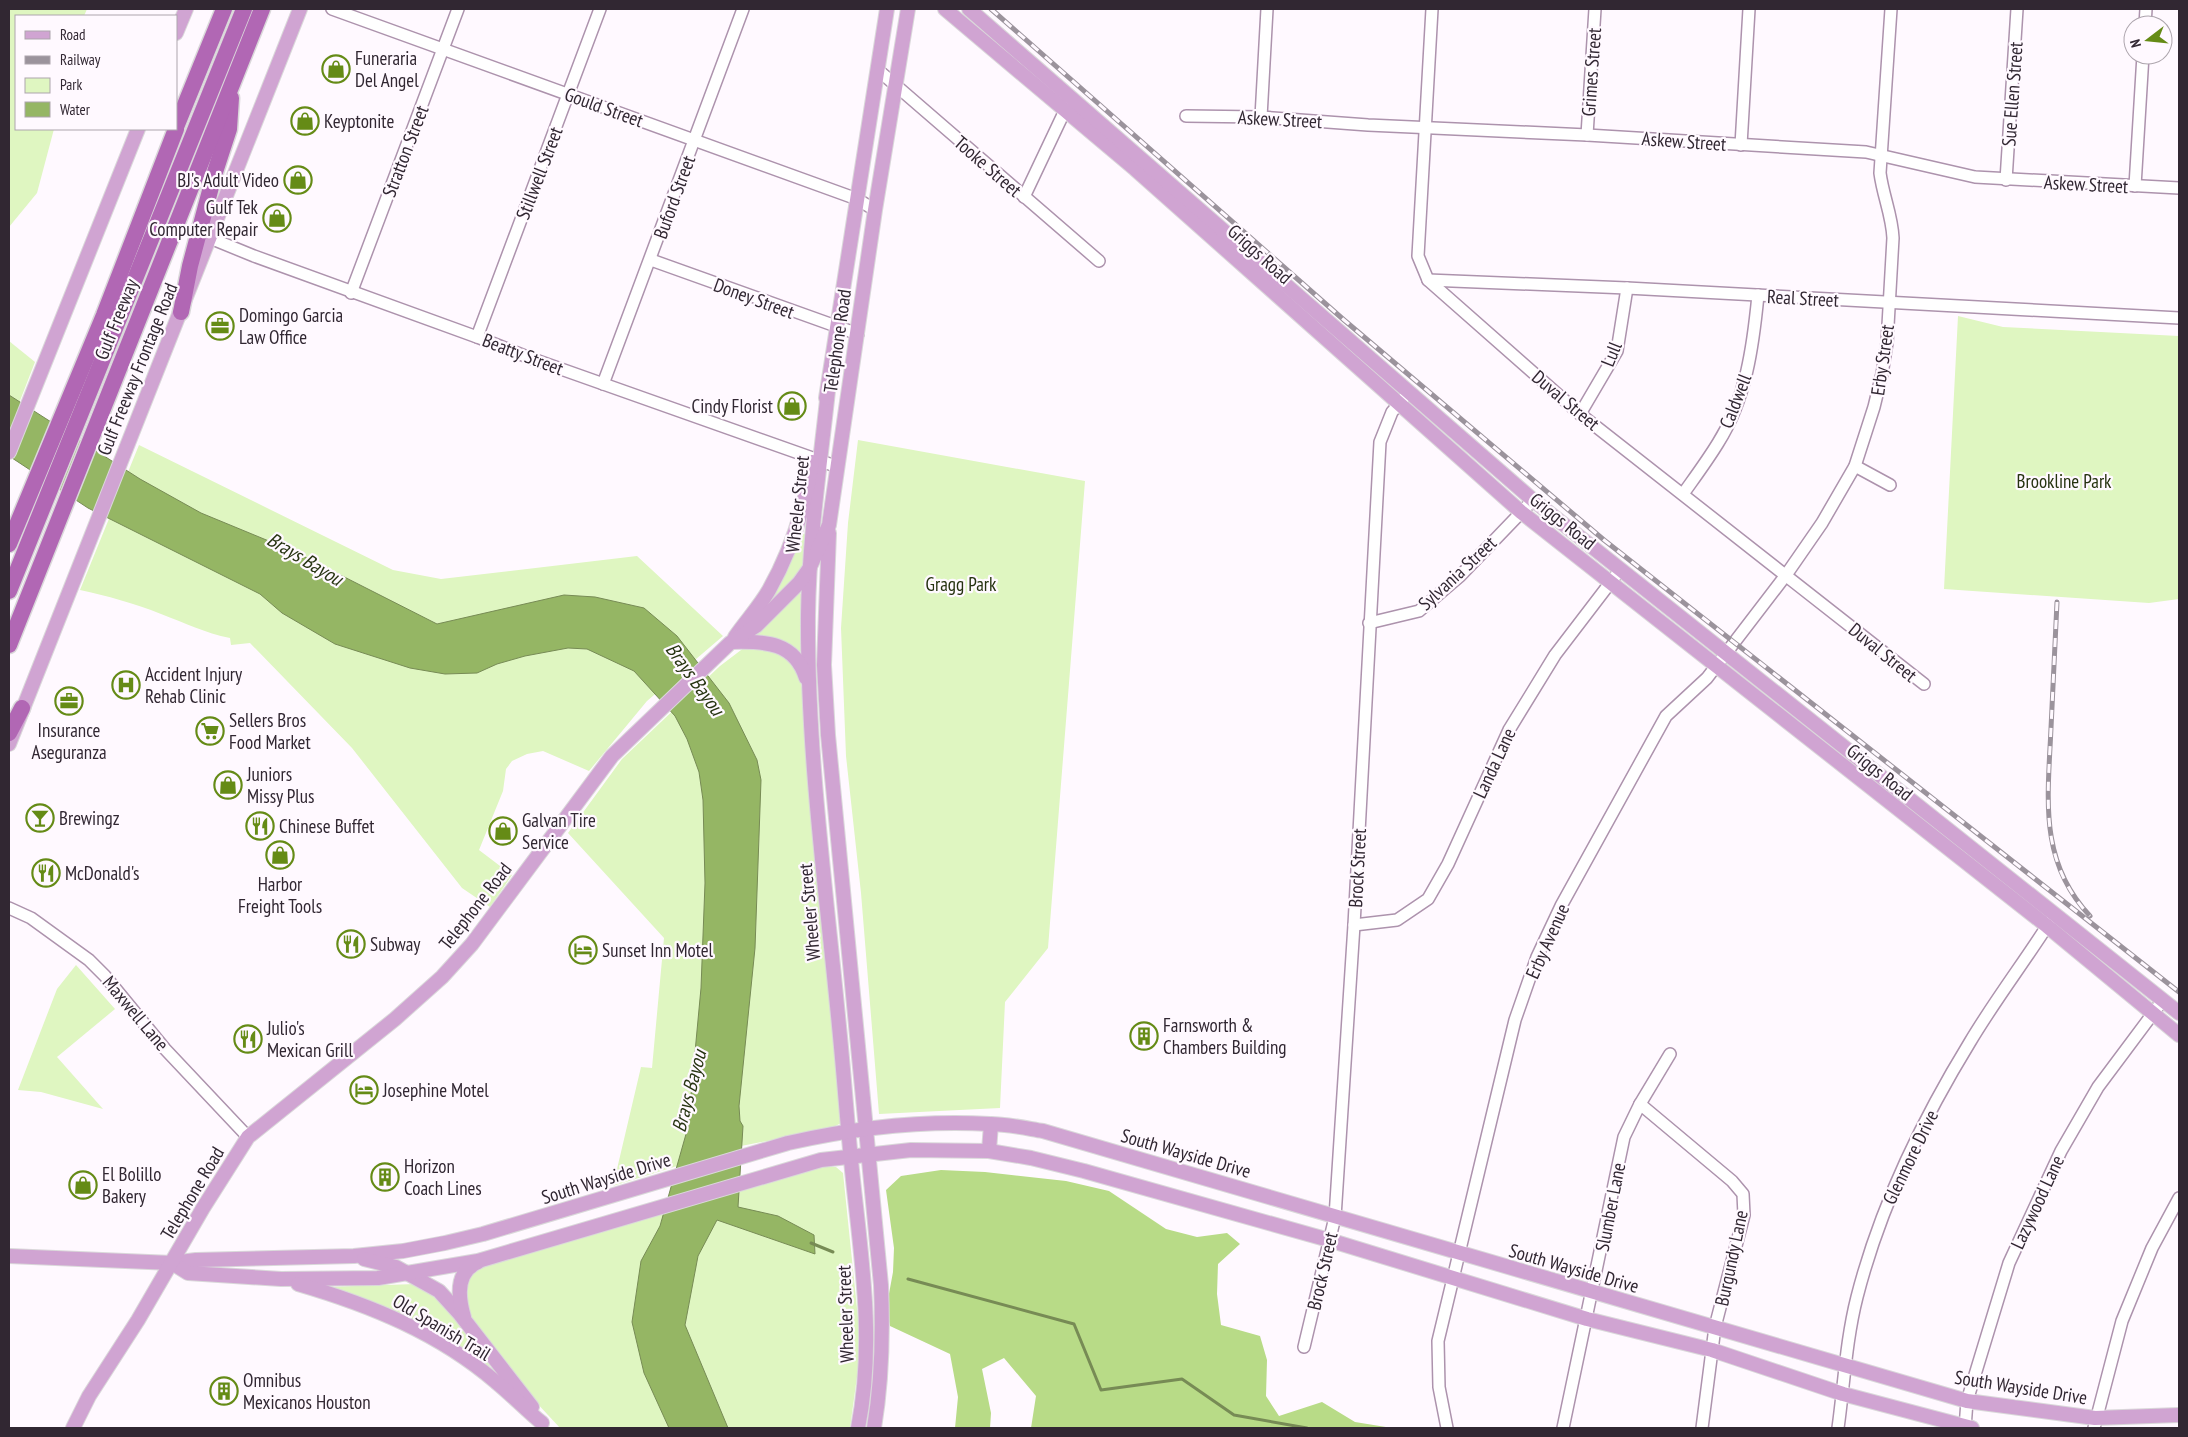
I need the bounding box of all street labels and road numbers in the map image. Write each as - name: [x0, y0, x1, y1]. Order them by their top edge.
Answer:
- street label: Grimes Street: [1576, 26, 1606, 117]
- street label: Sue Ellen Street: [1996, 40, 2028, 147]
- street label: Gould Street: [561, 82, 647, 133]
- street label: Stratton Street: [377, 101, 434, 200]
- street label: Askew Street: [1237, 105, 1324, 133]
- street label: Stillwell Street: [510, 122, 568, 223]
- street label: Askew Street: [1641, 126, 1728, 156]
- street label: Tooke Street: [949, 130, 1027, 202]
- street label: Buford Street: [648, 151, 700, 242]
- street label: Askew Street: [2043, 170, 2130, 198]
- street label: Griggs Road: [1223, 219, 1297, 289]
- street label: Doney Street: [710, 272, 798, 324]
- street label: Gulf Freeway: [89, 274, 143, 363]
- street label: Gulf Freeway Frontage Road: [91, 279, 183, 459]
- street label: Real Street: [1767, 284, 1840, 312]
- street label: Telephone Road: [818, 288, 856, 394]
- street label: Erby Street: [1865, 322, 1899, 397]
- street label: Beatty Street: [479, 328, 568, 381]
- street label: Lull: [1595, 338, 1627, 370]
- street label: Duval Street: [1527, 365, 1605, 436]
- street label: Caldwell: [1714, 370, 1757, 432]
- street label: Wheeler Street: [780, 453, 814, 554]
- street label: Griggs Road: [1525, 487, 1601, 555]
- street label: Sylvania Street: [1413, 530, 1502, 615]
- street label: Duval Street: [1844, 617, 1923, 687]
- street label: Landa Lane: [1467, 724, 1521, 802]
- street label: Griggs Road: [1842, 738, 1918, 806]
- street label: Brock Street: [1343, 827, 1371, 908]
- street label: Telephone Road: [433, 858, 517, 954]
- street label: Wheeler Street: [793, 862, 825, 962]
- street label: Erby Avenue: [1520, 900, 1574, 982]
- street label: Maxwell Lane: [98, 971, 174, 1056]
- street label: Glenmore Drive: [1877, 1106, 1943, 1208]
- street label: South Wayside Drive: [1118, 1123, 1254, 1183]
- street label: Telephone Road: [155, 1142, 229, 1244]
- street label: South Wayside Drive: [538, 1147, 674, 1209]
- street label: Lazywood Lane: [2005, 1151, 2069, 1253]
- street label: Slumber Lane: [1590, 1160, 1630, 1253]
- street label: Burgundy Lane: [1709, 1208, 1753, 1308]
- street label: Brock Street: [1301, 1229, 1343, 1312]
- street label: South Wayside Drive: [1506, 1238, 1642, 1298]
- street label: Wheeler Street: [831, 1264, 859, 1363]
- street label: Old Spanish Trail: [389, 1288, 496, 1366]
- street label: South Wayside Drive: [1953, 1365, 2089, 1409]

